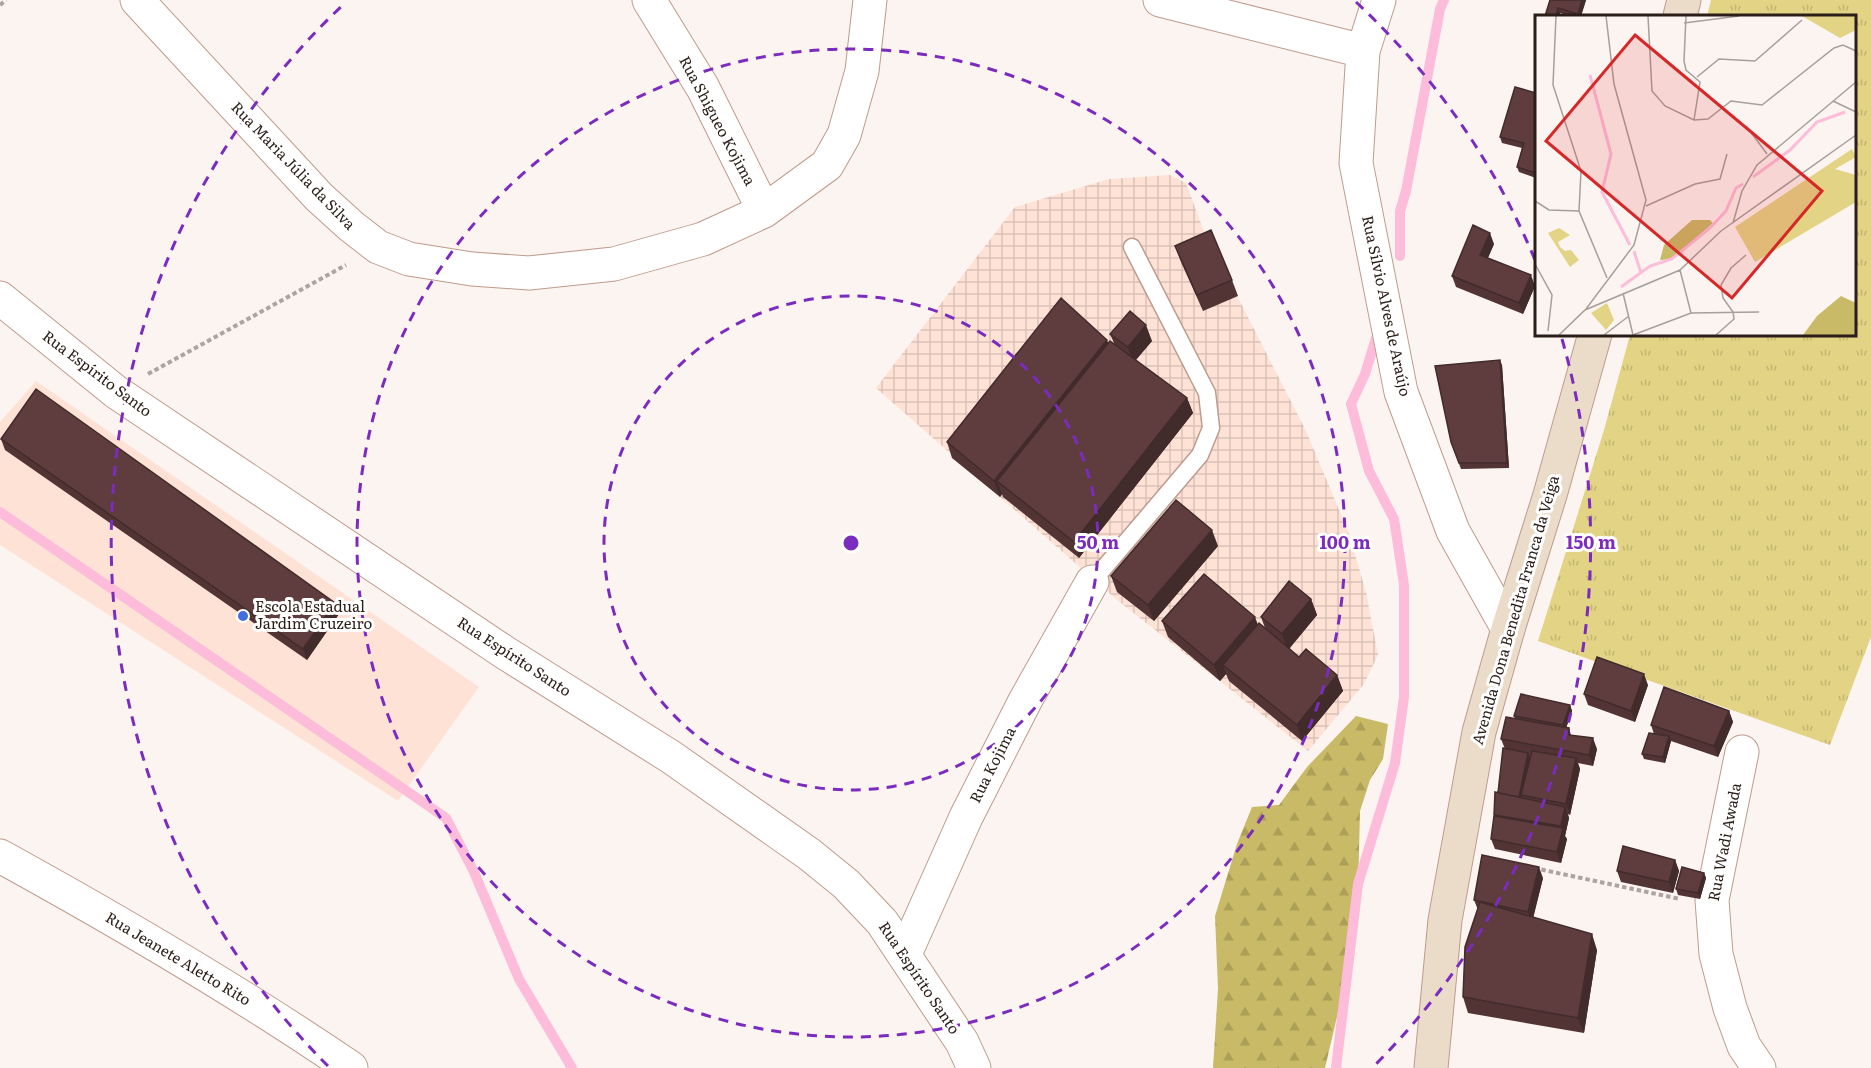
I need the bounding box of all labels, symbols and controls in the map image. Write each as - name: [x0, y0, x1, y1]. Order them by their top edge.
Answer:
- inset map: [1535, 15, 1856, 336]
- street label: Rua Shigueo Kojima: [674, 51, 763, 190]
- street label: Rua Maria Júlia da Silva: [227, 96, 362, 235]
- street label: Rua Sílvio Alves de Araújo: [1357, 213, 1418, 399]
- street label: Rua Espírito Santo: [38, 324, 158, 422]
- street label: Avenida Dona Benedita Franca da Veiga: [1465, 471, 1564, 747]
- text: 50 m: [1077, 528, 1119, 555]
- text: 100 m: [1319, 528, 1371, 555]
- text: 150 m: [1566, 528, 1616, 555]
- centre of rings: [841, 533, 861, 553]
- place label: Escola Estadual Jardim Cruzeiro: [255, 594, 372, 634]
- marker: Escola Estadual Jardim Cruzeiro: [236, 609, 250, 623]
- street label: Rua Espírito Santo: [453, 610, 577, 701]
- street label: Rua Kojima: [963, 721, 1021, 806]
- street label: Rua Wadi Awada: [1701, 780, 1746, 903]
- street label: Rua Jeanete Aletto Rito: [102, 905, 256, 1010]
- street label: Rua Espírito Santo: [874, 916, 967, 1038]

